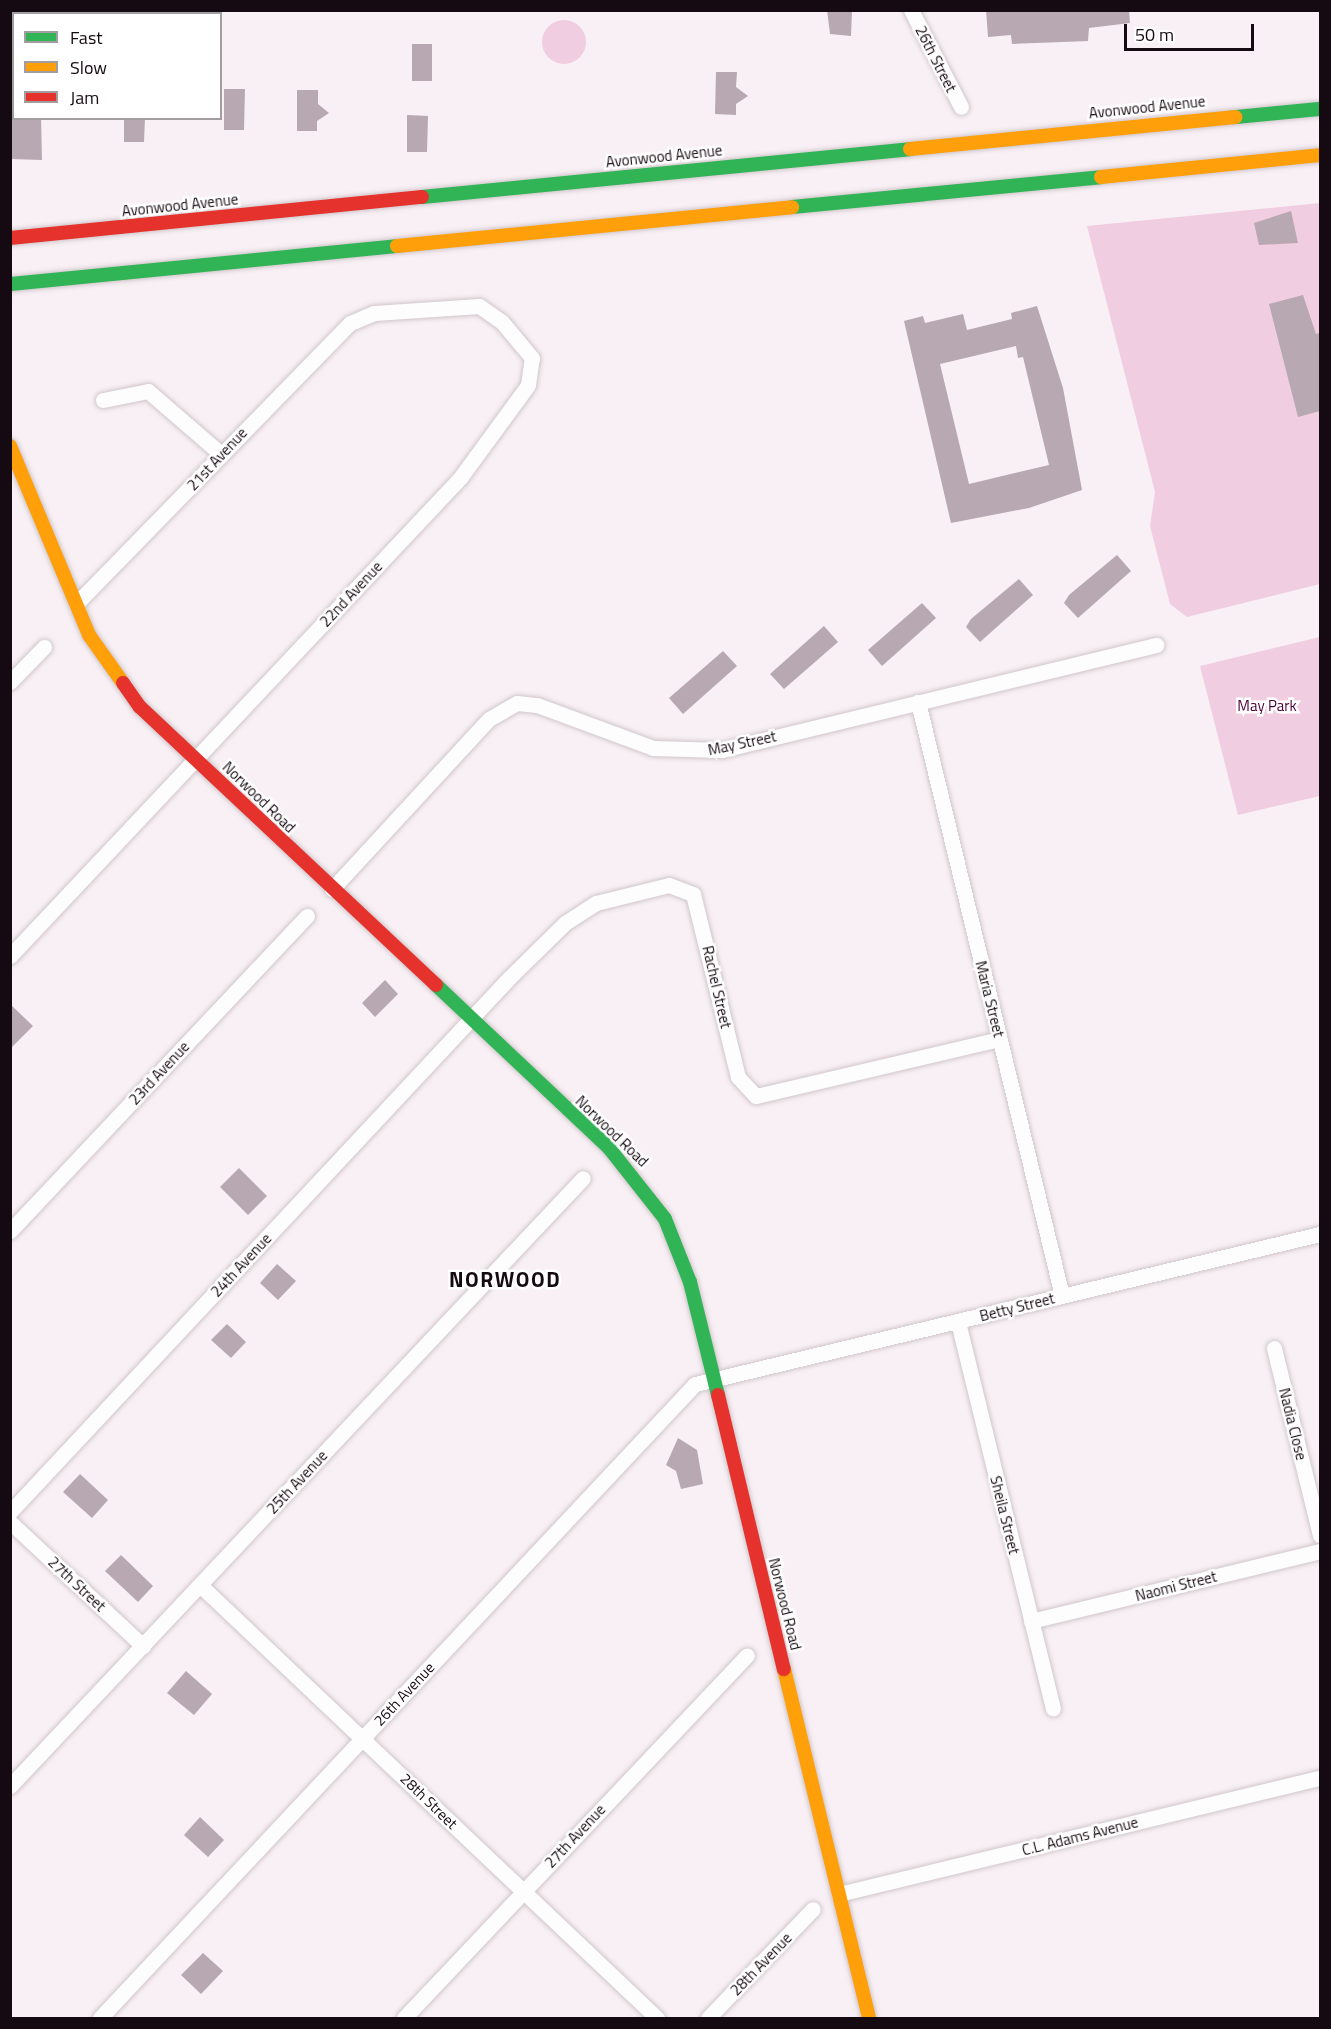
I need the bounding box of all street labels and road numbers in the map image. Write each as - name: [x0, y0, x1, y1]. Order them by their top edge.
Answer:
- street label: 26th Street: [912, 23, 960, 95]
- street label: Avonwood Avenue: [1088, 92, 1206, 122]
- street label: Avonwood Avenue: [605, 141, 723, 171]
- street label: Avonwood Avenue: [121, 190, 239, 220]
- street label: 21st Avenue: [183, 424, 251, 494]
- street label: 22nd Avenue: [316, 558, 386, 630]
- street label: May Street: [706, 727, 778, 759]
- street label: Norwood Road: [219, 758, 299, 836]
- street label: Rachel Street: [699, 944, 735, 1030]
- street label: Maria Street: [972, 959, 1008, 1039]
- street label: 23rd Avenue: [125, 1038, 193, 1108]
- street label: Norwood Road: [572, 1092, 652, 1170]
- street label: 24th Avenue: [207, 1229, 275, 1301]
- street label: Betty Street: [978, 1289, 1056, 1325]
- street label: Nadia Close: [1275, 1386, 1311, 1462]
- street label: 25th Avenue: [263, 1446, 331, 1518]
- street label: Sheila Street: [987, 1474, 1023, 1556]
- street label: 27th Street: [45, 1553, 109, 1615]
- street label: Norwood Road: [765, 1556, 805, 1652]
- street label: Naomi Street: [1133, 1567, 1219, 1605]
- street label: 26th Avenue: [370, 1658, 438, 1730]
- street label: 28th Street: [397, 1769, 461, 1833]
- street label: 27th Avenue: [541, 1800, 609, 1872]
- street label: C.L. Adams Avenue: [1020, 1813, 1140, 1859]
- street label: 28th Avenue: [727, 1929, 795, 1999]

